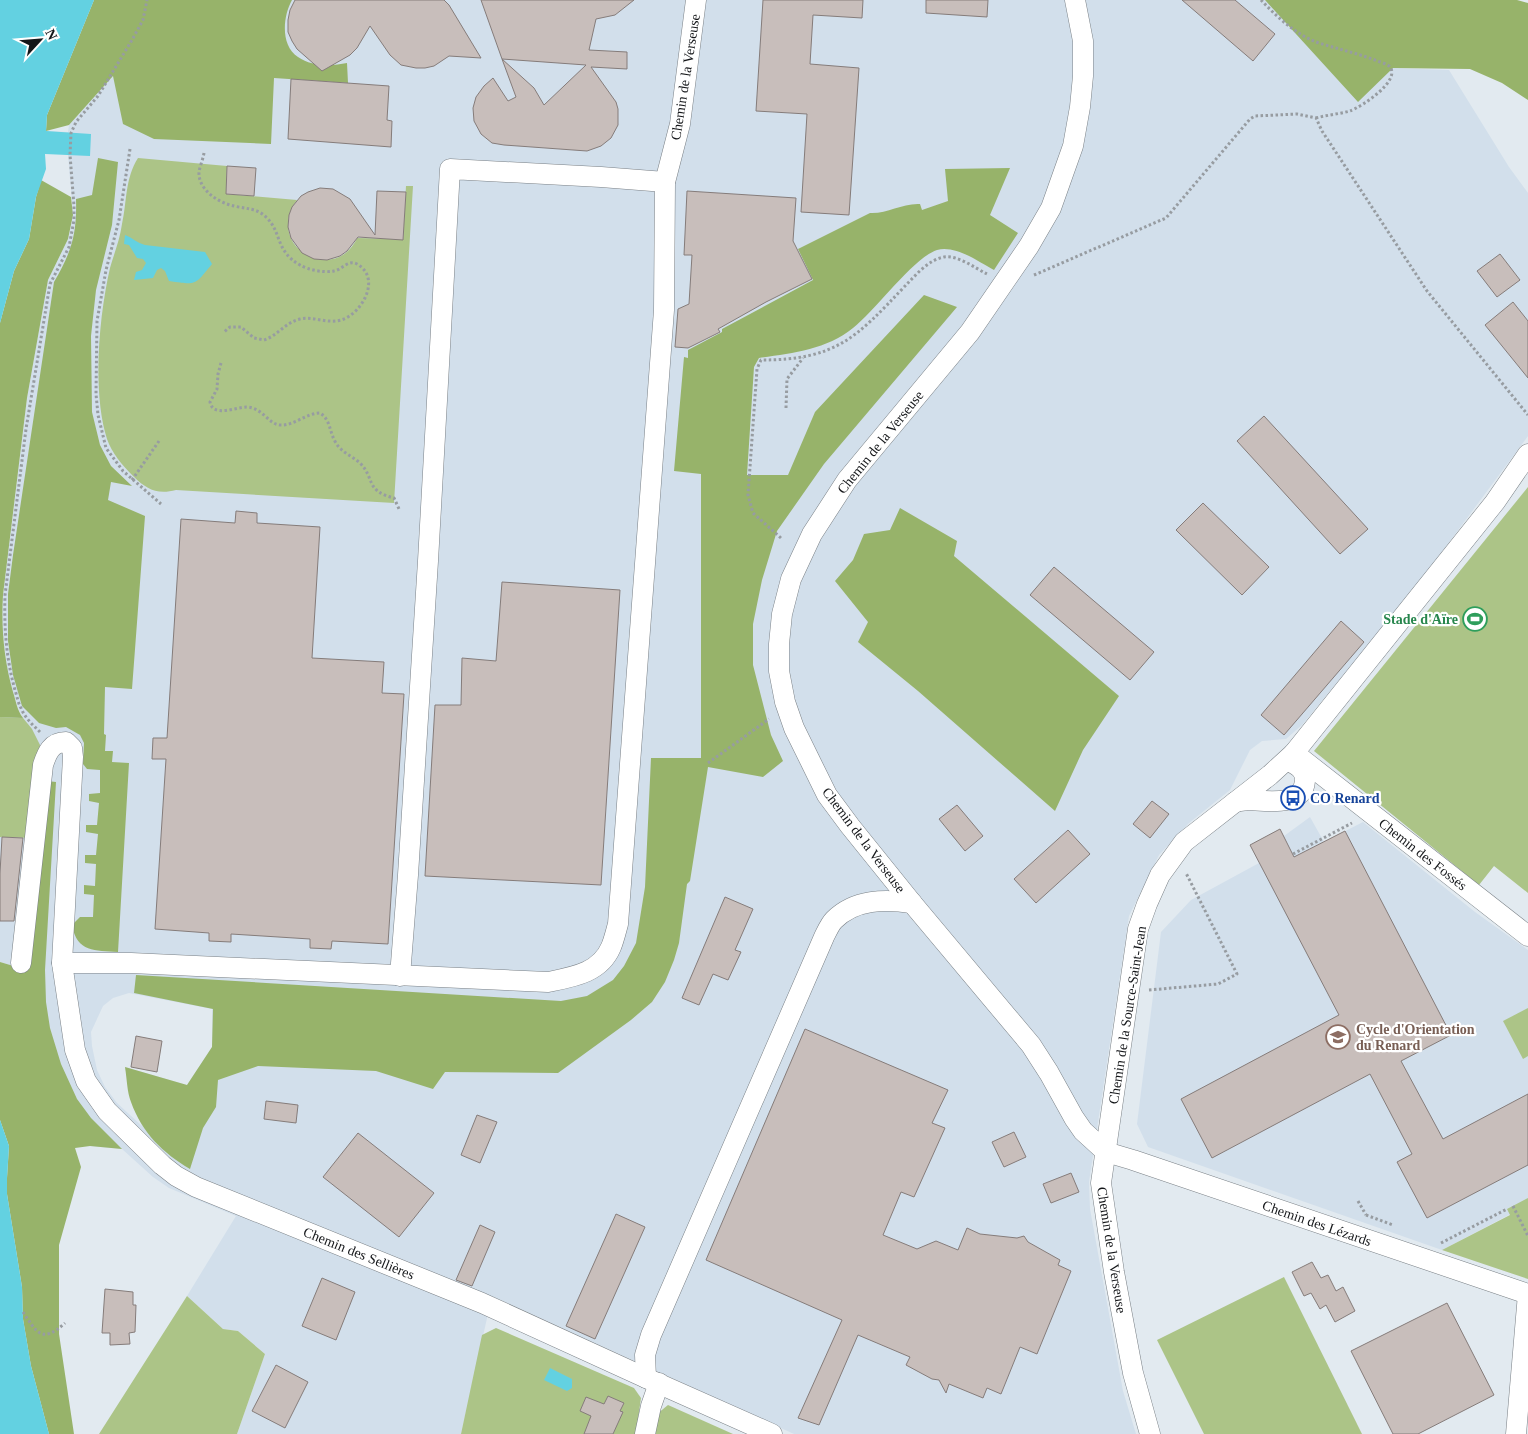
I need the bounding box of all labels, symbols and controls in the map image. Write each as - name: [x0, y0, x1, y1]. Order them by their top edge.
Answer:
- street label: Chemin de la Verseuse: [668, 13, 703, 141]
- north arrow: [15, 15, 65, 65]
- text: N: [42, 27, 60, 42]
- street label: Chemin de la Verseuse: [834, 388, 926, 497]
- sports icon: Stade d'Aïre: [1462, 606, 1488, 632]
- place label: Stade d'Aïre: [1383, 612, 1458, 627]
- street label: Chemin de la Verseuse: [819, 785, 908, 896]
- bus stop icon: CO Renard: [1280, 785, 1306, 811]
- place label: CO Renard: [1310, 791, 1380, 806]
- street label: Chemin des Fossés: [1376, 815, 1470, 893]
- street label: Chemin de la Source-Saint-Jean: [1106, 925, 1149, 1105]
- place label: Cycle d'Orientation du Renard: [1356, 1022, 1475, 1053]
- school or university icon: Cycle d'Orientation du Renard: [1325, 1024, 1351, 1050]
- street label: Chemin de la Verseuse: [1094, 1186, 1129, 1314]
- street label: Chemin des Lézards: [1260, 1198, 1373, 1249]
- street label: Chemin des Sellières: [301, 1224, 416, 1283]

